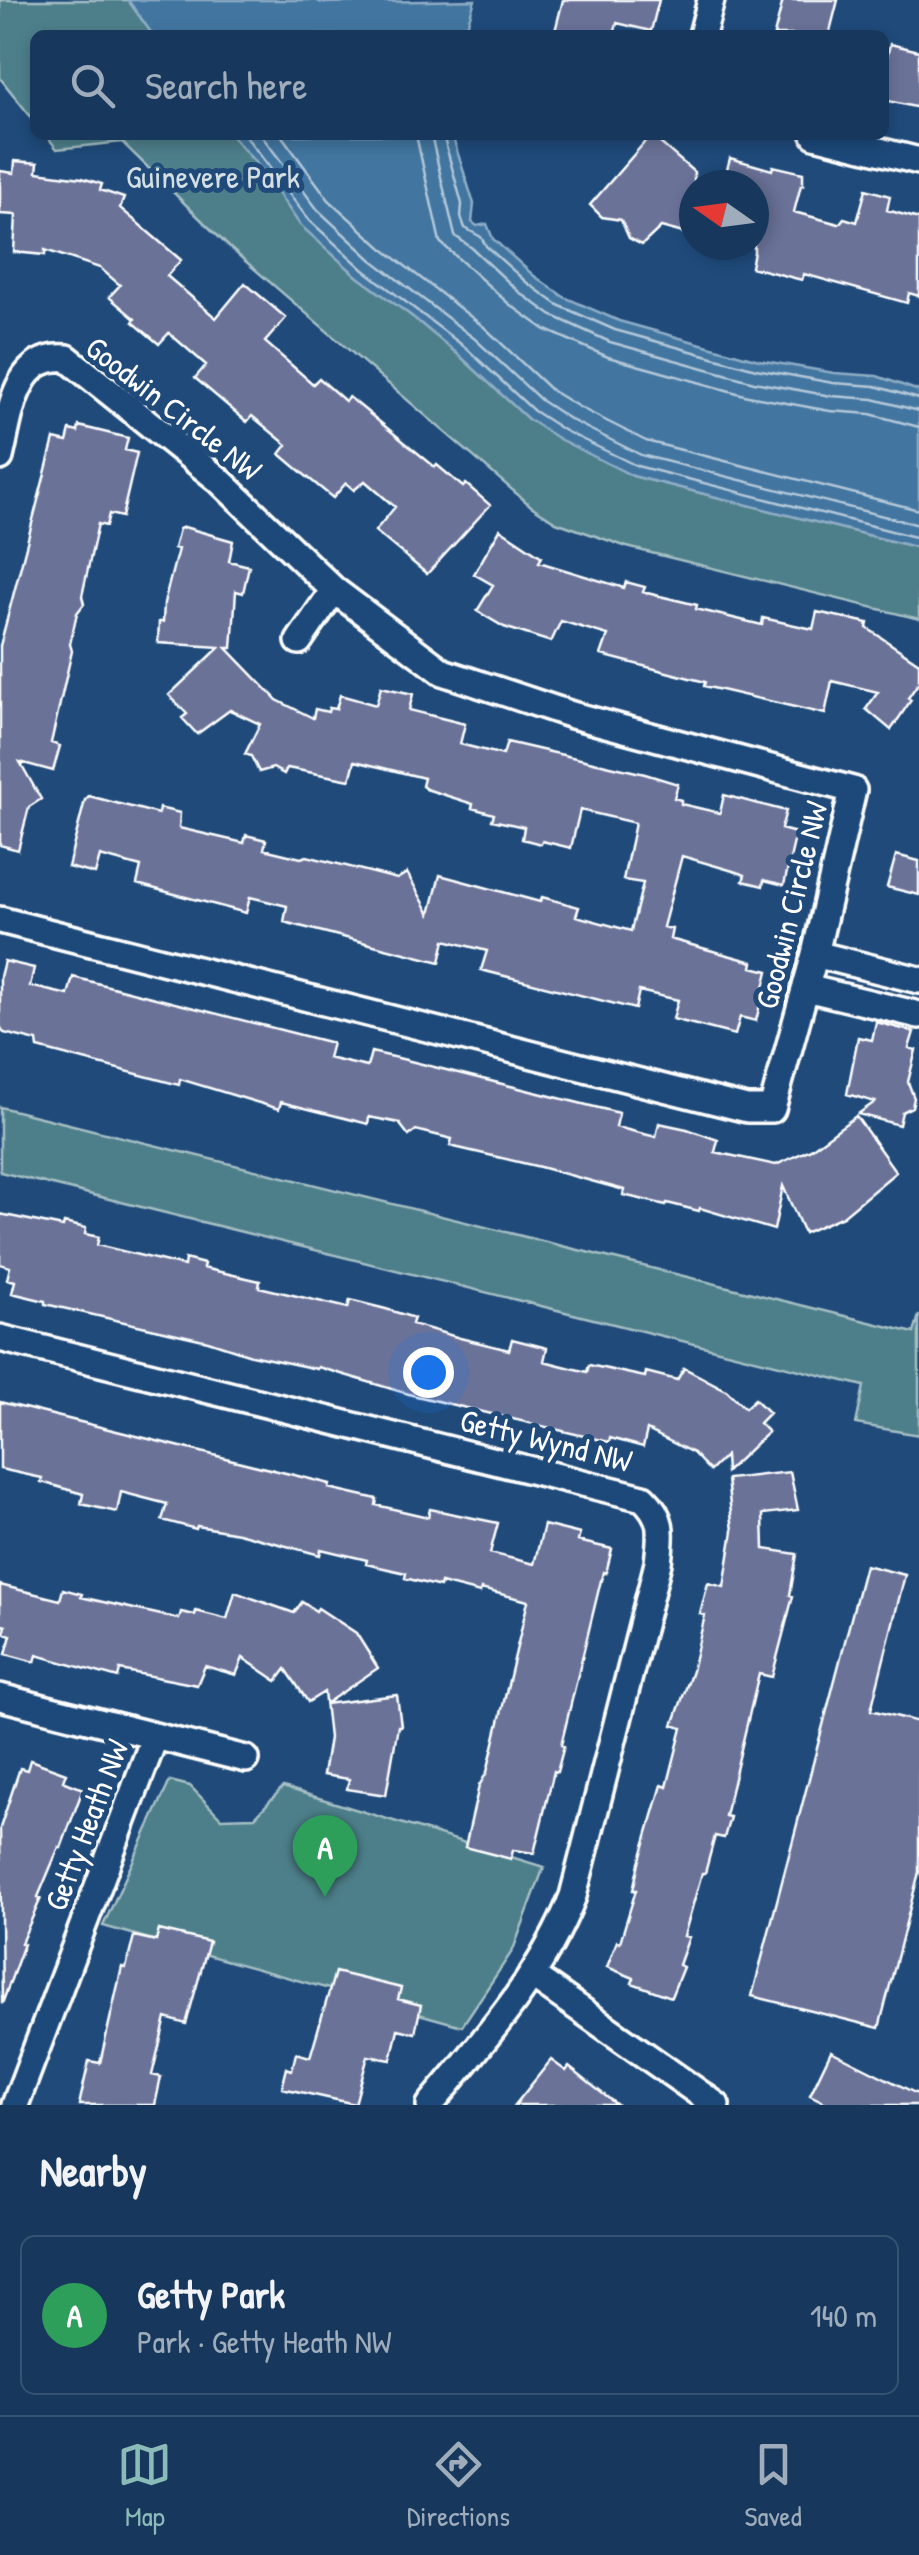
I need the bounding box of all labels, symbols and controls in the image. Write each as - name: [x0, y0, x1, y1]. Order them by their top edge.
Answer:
- search box: [30, 30, 889, 140]
- icon: search: [65, 58, 120, 113]
- text: Search here: [145, 59, 307, 111]
- park label: Guinevere Park: [126, 155, 300, 198]
- north arrow: [679, 170, 769, 260]
- street label: Goodwin Circle NW: [77, 326, 271, 490]
- street label: Goodwin Circle NW: [744, 797, 838, 1013]
- your location: [403, 1347, 454, 1398]
- street label: Getty Wynd NW: [456, 1398, 637, 1482]
- street label: Getty Heath NW: [34, 1733, 138, 1917]
- pin: A: [292, 1814, 358, 1897]
- text: Nearby: [40, 2142, 147, 2199]
- text: Getty Park: [137, 2268, 285, 2320]
- text: A: [67, 2294, 82, 2337]
- text: 140 m: [810, 2294, 877, 2337]
- text: Park · Getty Heath NW: [137, 2320, 391, 2363]
- tab: Map: [117, 2437, 172, 2535]
- tab: Directions: [407, 2437, 510, 2535]
- tab: Saved: [745, 2437, 802, 2535]

